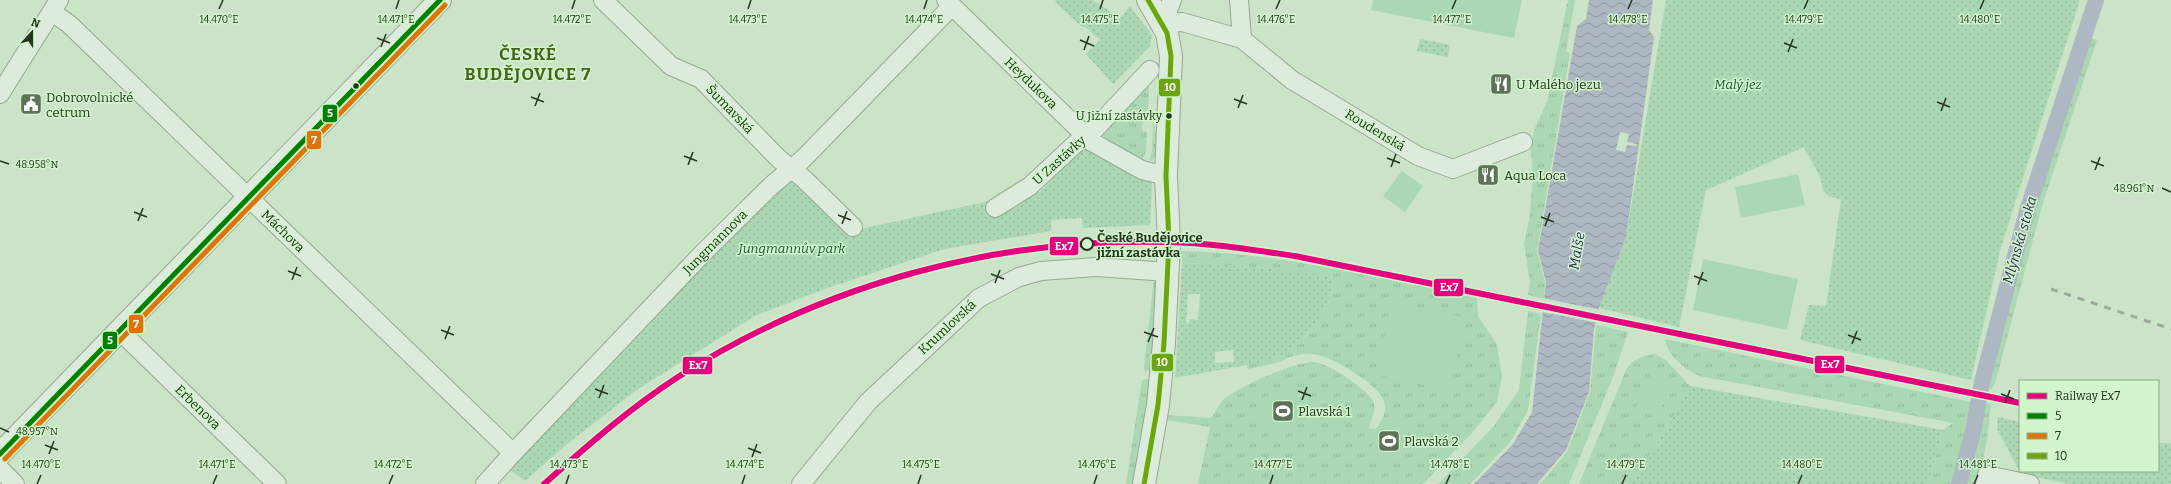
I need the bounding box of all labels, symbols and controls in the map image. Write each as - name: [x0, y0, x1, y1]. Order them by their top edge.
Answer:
- north arrow: [12, 12, 52, 52]
- text: 14.470°E: [199, 14, 239, 26]
- text: 14.471°E: [378, 14, 414, 26]
- text: 14.472°E: [553, 14, 591, 26]
- text: 14.473°E: [729, 14, 767, 26]
- text: 14.474°E: [905, 14, 943, 26]
- text: 14.475°E: [1081, 14, 1119, 26]
- text: 14.476°E: [1257, 14, 1295, 26]
- text: 14.477°E: [1433, 14, 1471, 26]
- text: 14.478°E: [1609, 14, 1647, 26]
- text: 14.479°E: [1785, 14, 1823, 26]
- text: 14.480°E: [1960, 14, 2000, 26]
- text: N: [29, 16, 42, 31]
- district label: ČESKÉ BUDĚJOVICE 7: [465, 43, 591, 85]
- street label: Heydukova: [1002, 54, 1060, 112]
- restaurant icon: U Malého jezu: [1488, 71, 1514, 97]
- place label: U Malého jezu: [1516, 77, 1601, 92]
- park label: Malý jez: [1714, 77, 1762, 92]
- line badge: 10: [1158, 78, 1181, 97]
- unlabelled marker: [351, 81, 361, 91]
- text: 10: [1164, 81, 1176, 94]
- street label: Šumavská: [703, 82, 757, 136]
- place label: Dobrovolnické cetrum: [46, 90, 133, 120]
- public building icon: Dobrovolnické cetrum: [18, 91, 44, 117]
- line badge: 5: [322, 104, 338, 123]
- street label: Roudenská: [1342, 106, 1408, 154]
- text: 5: [327, 107, 333, 120]
- place label: U Jižní zastávky: [1076, 109, 1163, 123]
- marker: U Jižní zastávky: [1164, 111, 1174, 121]
- line badge: 7: [306, 130, 322, 150]
- street label: U Zastávky: [1029, 132, 1089, 188]
- text: 7: [311, 134, 317, 147]
- text: 48.958°N: [16, 159, 59, 171]
- restaurant icon: Aqua Loca: [1475, 162, 1501, 188]
- place label: Aqua Loca: [1504, 168, 1566, 183]
- text: 48.961°N: [2114, 183, 2155, 195]
- water label: Mlýnská stoka: [1999, 194, 2041, 286]
- street label: Máchova: [258, 207, 308, 255]
- street label: Jungmannova: [679, 207, 750, 278]
- place label: České Budějovice jižní zastávka: [1096, 229, 1203, 261]
- water label: Malše: [1565, 231, 1589, 271]
- line badge: Ex7: [1049, 236, 1079, 256]
- marker: České Budějovice jižní zastávka: [1080, 237, 1094, 251]
- text: Ex7: [1055, 240, 1073, 253]
- park label: Jungmannův park: [738, 241, 846, 256]
- line badge: Ex7: [1433, 278, 1464, 297]
- text: Ex7: [1440, 281, 1458, 294]
- street label: Krumlovská: [915, 297, 979, 357]
- line badge: 7: [128, 314, 144, 334]
- text: 7: [133, 318, 139, 331]
- line badge: 5: [102, 331, 118, 350]
- text: 5: [107, 334, 113, 347]
- line badge: 10: [1151, 353, 1174, 372]
- line badge: Ex7: [1814, 355, 1845, 374]
- line badge: Ex7: [682, 356, 713, 375]
- text: 10: [1156, 356, 1168, 369]
- text: Ex7: [1821, 358, 1839, 371]
- text: Ex7: [689, 359, 707, 372]
- legend: [2019, 380, 2159, 472]
- street label: Erbenova: [172, 382, 224, 432]
- text: Railway Ex7: [2055, 389, 2120, 403]
- sports icon: Plavská 1: [1270, 398, 1296, 424]
- place label: Plavská 1: [1298, 404, 1351, 419]
- text: 5: [2055, 409, 2061, 423]
- text: 48.957°N: [16, 426, 58, 438]
- sports icon: Plavská 2: [1376, 428, 1402, 454]
- text: 7: [2055, 429, 2061, 443]
- place label: Plavská 2: [1404, 434, 1459, 449]
- text: 10: [2055, 449, 2068, 463]
- text: 14.470°E: [21, 459, 61, 471]
- text: 14.471°E: [199, 459, 235, 471]
- text: 14.472°E: [374, 459, 412, 471]
- text: 14.473°E: [550, 459, 588, 471]
- text: 14.474°E: [726, 459, 764, 471]
- text: 14.475°E: [902, 459, 940, 471]
- text: 14.476°E: [1078, 459, 1116, 471]
- text: 14.477°E: [1254, 459, 1292, 471]
- text: 14.478°E: [1431, 459, 1469, 471]
- text: 14.479°E: [1607, 459, 1645, 471]
- text: 14.480°E: [1782, 459, 1822, 471]
- text: 14.481°E: [1959, 459, 1997, 471]

